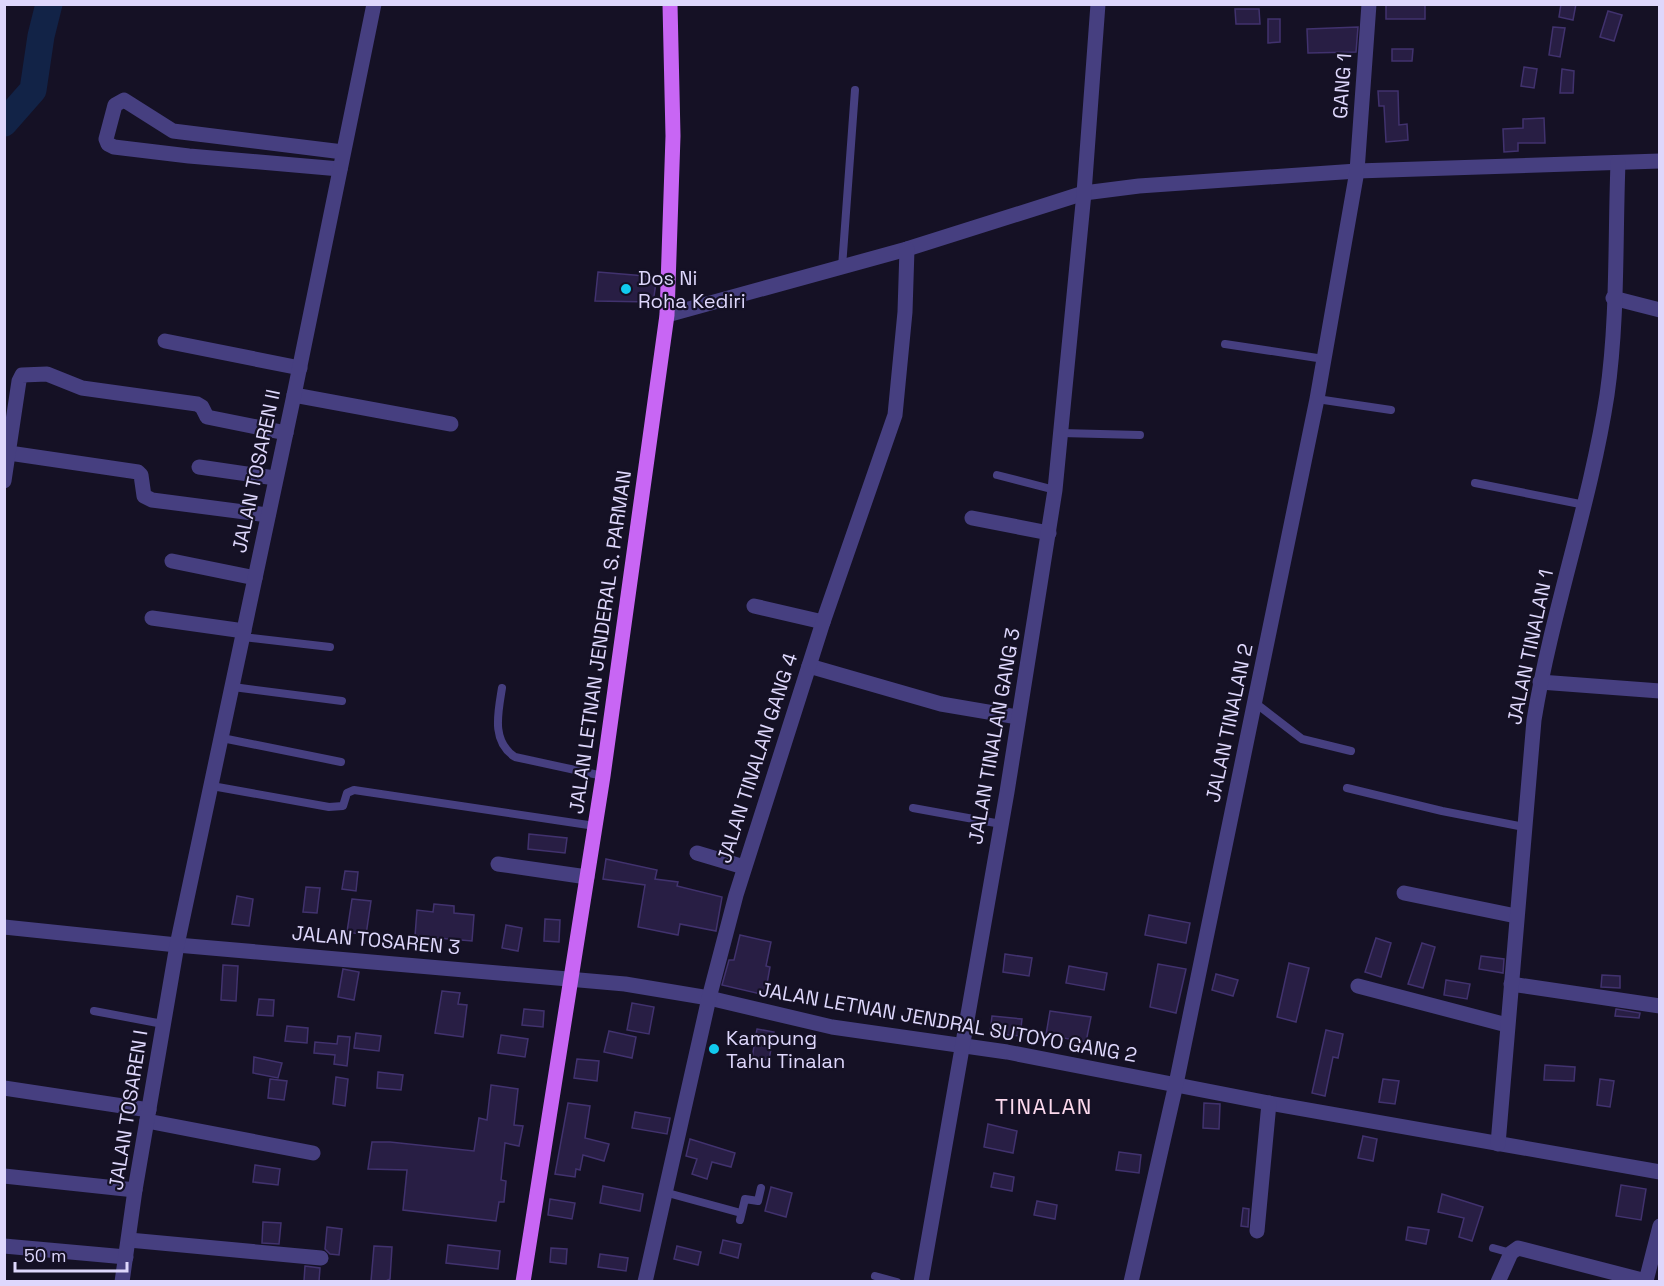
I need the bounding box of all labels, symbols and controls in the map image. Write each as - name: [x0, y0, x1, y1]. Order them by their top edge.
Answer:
- street label: GANG 1: [1327, 52, 1357, 120]
- place label: Dos Ni Roha Kediri: [638, 265, 746, 314]
- marker: Dos Ni Roha Kediri: [619, 282, 633, 296]
- street label: JALAN TOSAREN II: [226, 387, 286, 555]
- street label: JALAN LETNAN JENDERAL S. PARMAN: [563, 468, 637, 816]
- street label: JALAN TINALAN 1: [1501, 567, 1559, 727]
- street label: JALAN TINALAN GANG 3: [962, 626, 1026, 846]
- street label: JALAN TINALAN 2: [1199, 641, 1259, 805]
- street label: JALAN TINALAN GANG 4: [711, 650, 803, 866]
- street label: JALAN TOSAREN 3: [291, 920, 461, 960]
- street label: JALAN LETNAN JENDRAL SUTOYO GANG 2: [757, 976, 1139, 1068]
- place label: Kampung Tahu Tinalan: [726, 1025, 845, 1074]
- street label: JALAN TOSAREN I: [103, 1028, 153, 1192]
- marker: Kampung Tahu Tinalan: [707, 1042, 721, 1056]
- district label: TINALAN: [995, 1092, 1093, 1120]
- scale bar: [15, 1235, 128, 1273]
- text: 50 m: [24, 1244, 66, 1267]

